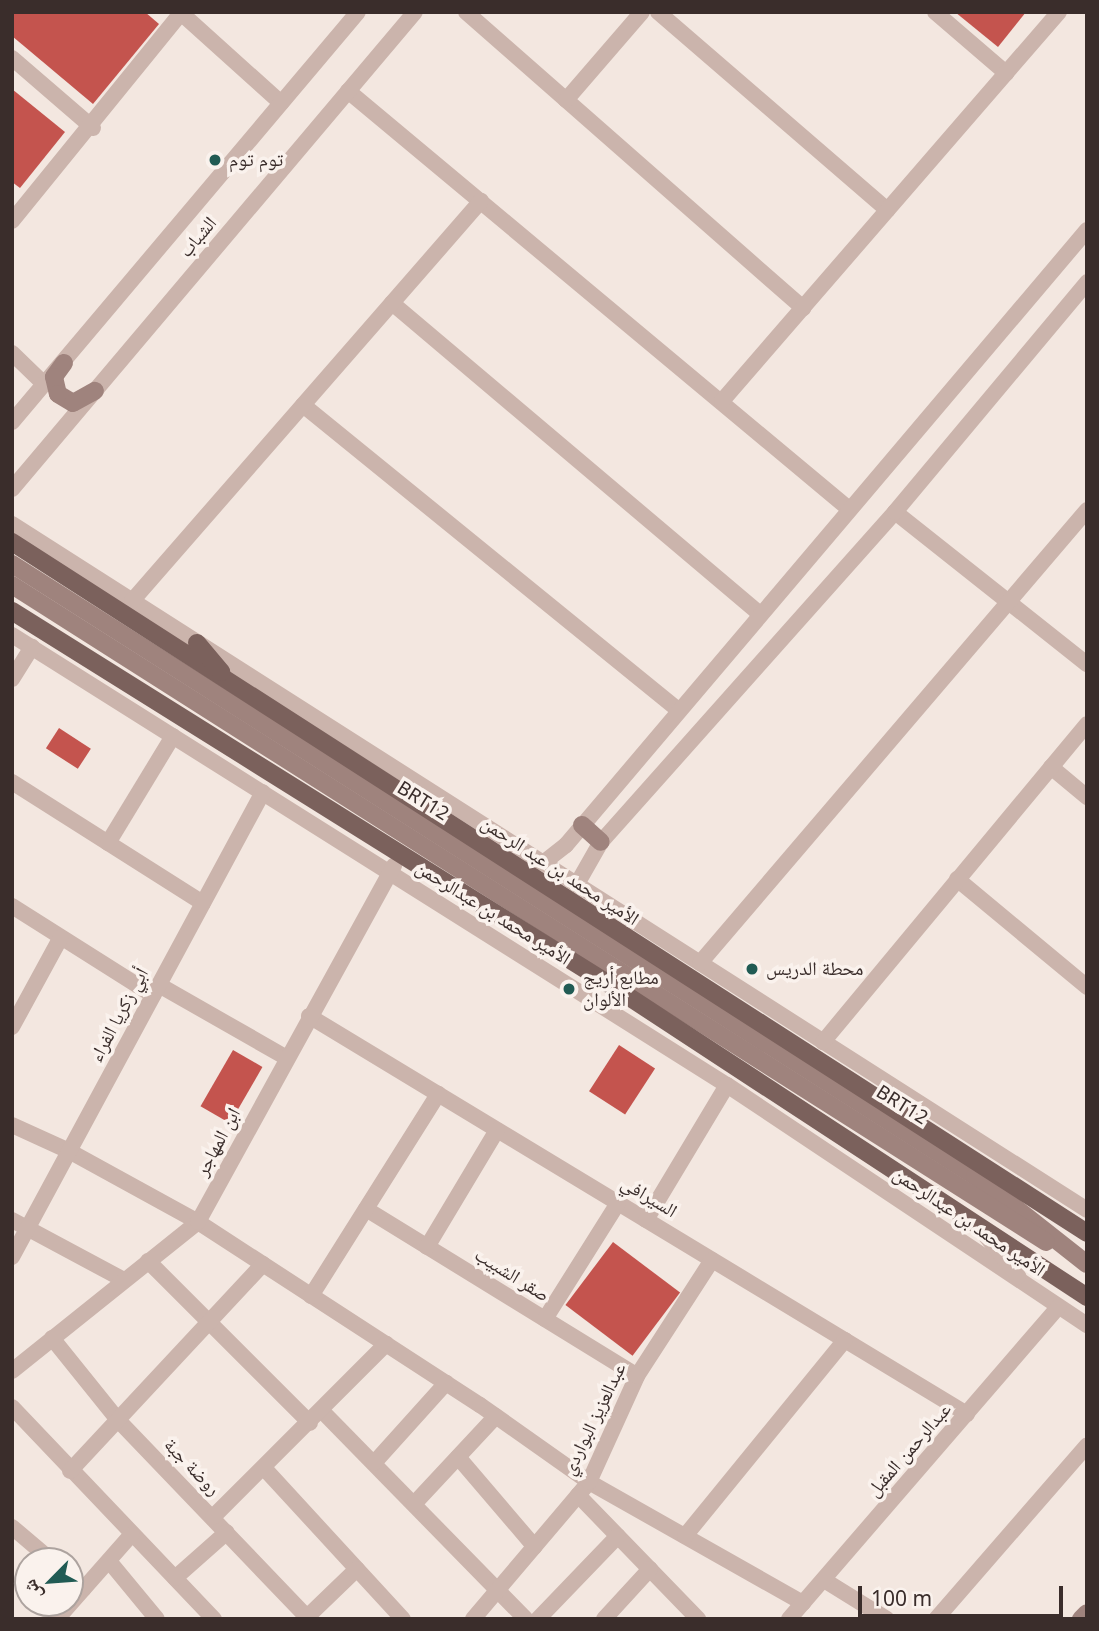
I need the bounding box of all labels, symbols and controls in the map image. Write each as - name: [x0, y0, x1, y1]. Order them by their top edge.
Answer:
- place label: توم توم: [229, 149, 283, 171]
- marker: توم توم: [207, 152, 223, 168]
- street label: الشباب: [174, 212, 222, 262]
- street label: BRT12: [393, 776, 453, 826]
- street label: الأمير محمد بن عبد الرحمن: [477, 812, 643, 930]
- street label: الأمير محمد بن عبدالرحمن: [411, 856, 575, 970]
- place label: محطة الدريس: [766, 958, 864, 980]
- marker: محطة الدريس: [744, 961, 760, 977]
- street label: أبي زكريا الفراء: [85, 964, 153, 1066]
- place label: مطابع أريج الألوان: [583, 967, 659, 1011]
- marker: مطابع أريج الألوان: [561, 981, 577, 997]
- street label: BRT12: [872, 1080, 932, 1130]
- street label: ابن المهاجر: [191, 1104, 245, 1180]
- street label: الأمير محمد بن عبدالرحمن: [889, 1163, 1049, 1281]
- street label: السيرافي: [617, 1171, 681, 1223]
- street label: صقر الشبيب: [470, 1243, 554, 1307]
- street label: عبدالعزيز البواردي: [557, 1359, 631, 1479]
- street label: عبدالرحمن المقبل: [862, 1398, 956, 1502]
- street label: روضة جبة: [159, 1434, 225, 1500]
- north arrow: [14, 1547, 84, 1617]
- scale bar: [861, 1572, 1066, 1616]
- text: ش: [16, 1575, 48, 1605]
- text: 100 m: [871, 1584, 932, 1612]

